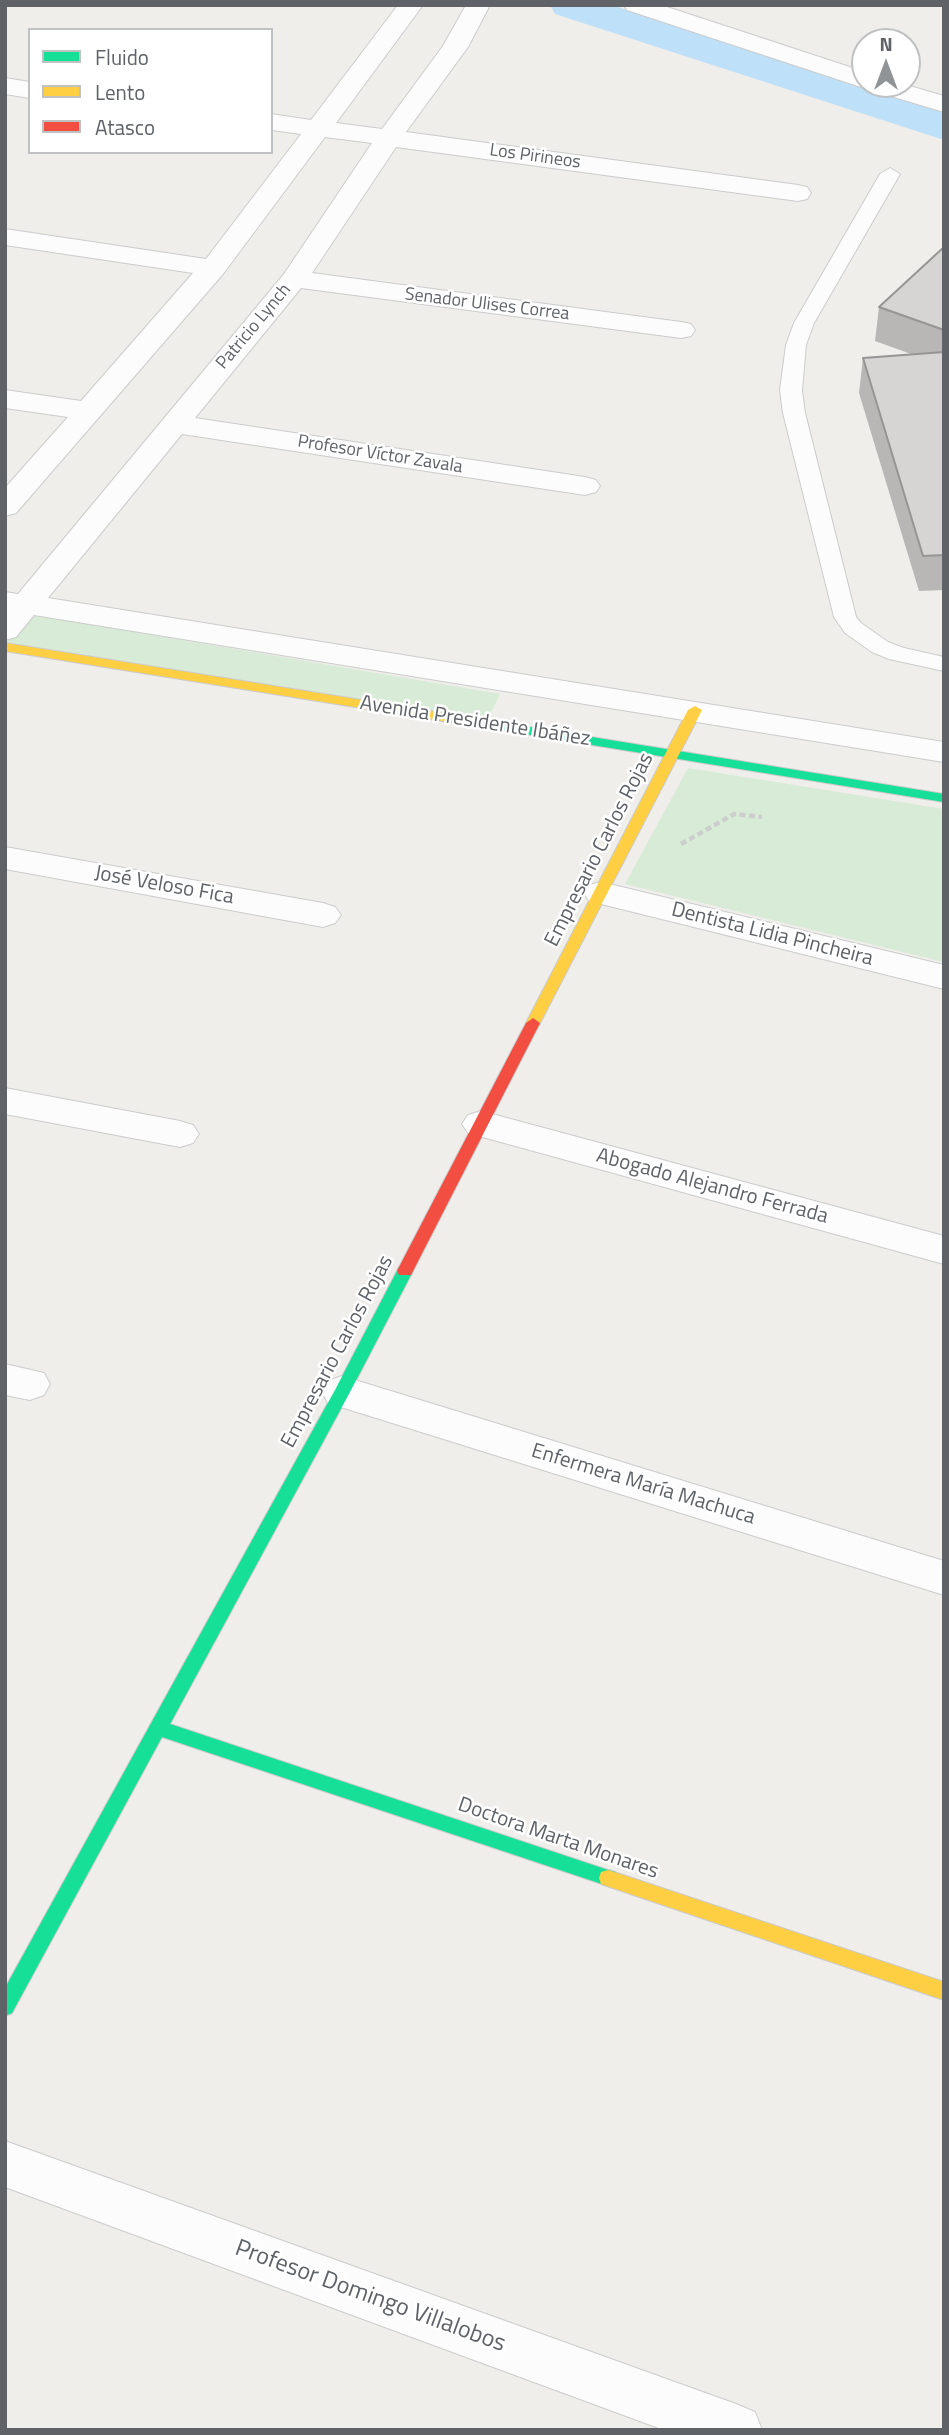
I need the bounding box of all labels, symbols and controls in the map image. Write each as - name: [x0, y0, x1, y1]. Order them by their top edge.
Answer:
- legend: [28, 28, 273, 154]
- north arrow: [851, 28, 921, 98]
- text: N: [879, 29, 893, 58]
- text: Fluido: [95, 41, 149, 73]
- text: Lento: [95, 76, 145, 108]
- text: Atasco: [95, 111, 155, 143]
- street label: Los Pirineos: [488, 140, 582, 174]
- street label: Patricio Lynch: [212, 280, 296, 374]
- street label: Senador Ulises Correa: [403, 284, 571, 326]
- street label: Profesor Víctor Zavala: [296, 431, 464, 479]
- street label: Avenida Presidente Ibáñez: [358, 691, 592, 753]
- street label: Empresario Carlos Rojas: [540, 749, 660, 951]
- street label: José Veloso Fica: [92, 861, 236, 911]
- street label: Dentista Lidia Pincheira: [669, 898, 875, 972]
- street label: Abogado Alejandro Ferrada: [593, 1144, 831, 1230]
- street label: Empresario Carlos Rojas: [277, 1252, 399, 1452]
- street label: Enfermera María Machuca: [528, 1439, 758, 1531]
- street label: Doctora Marta Monares: [454, 1793, 662, 1885]
- street label: Profesor Domingo Villalobos: [231, 2235, 509, 2359]

